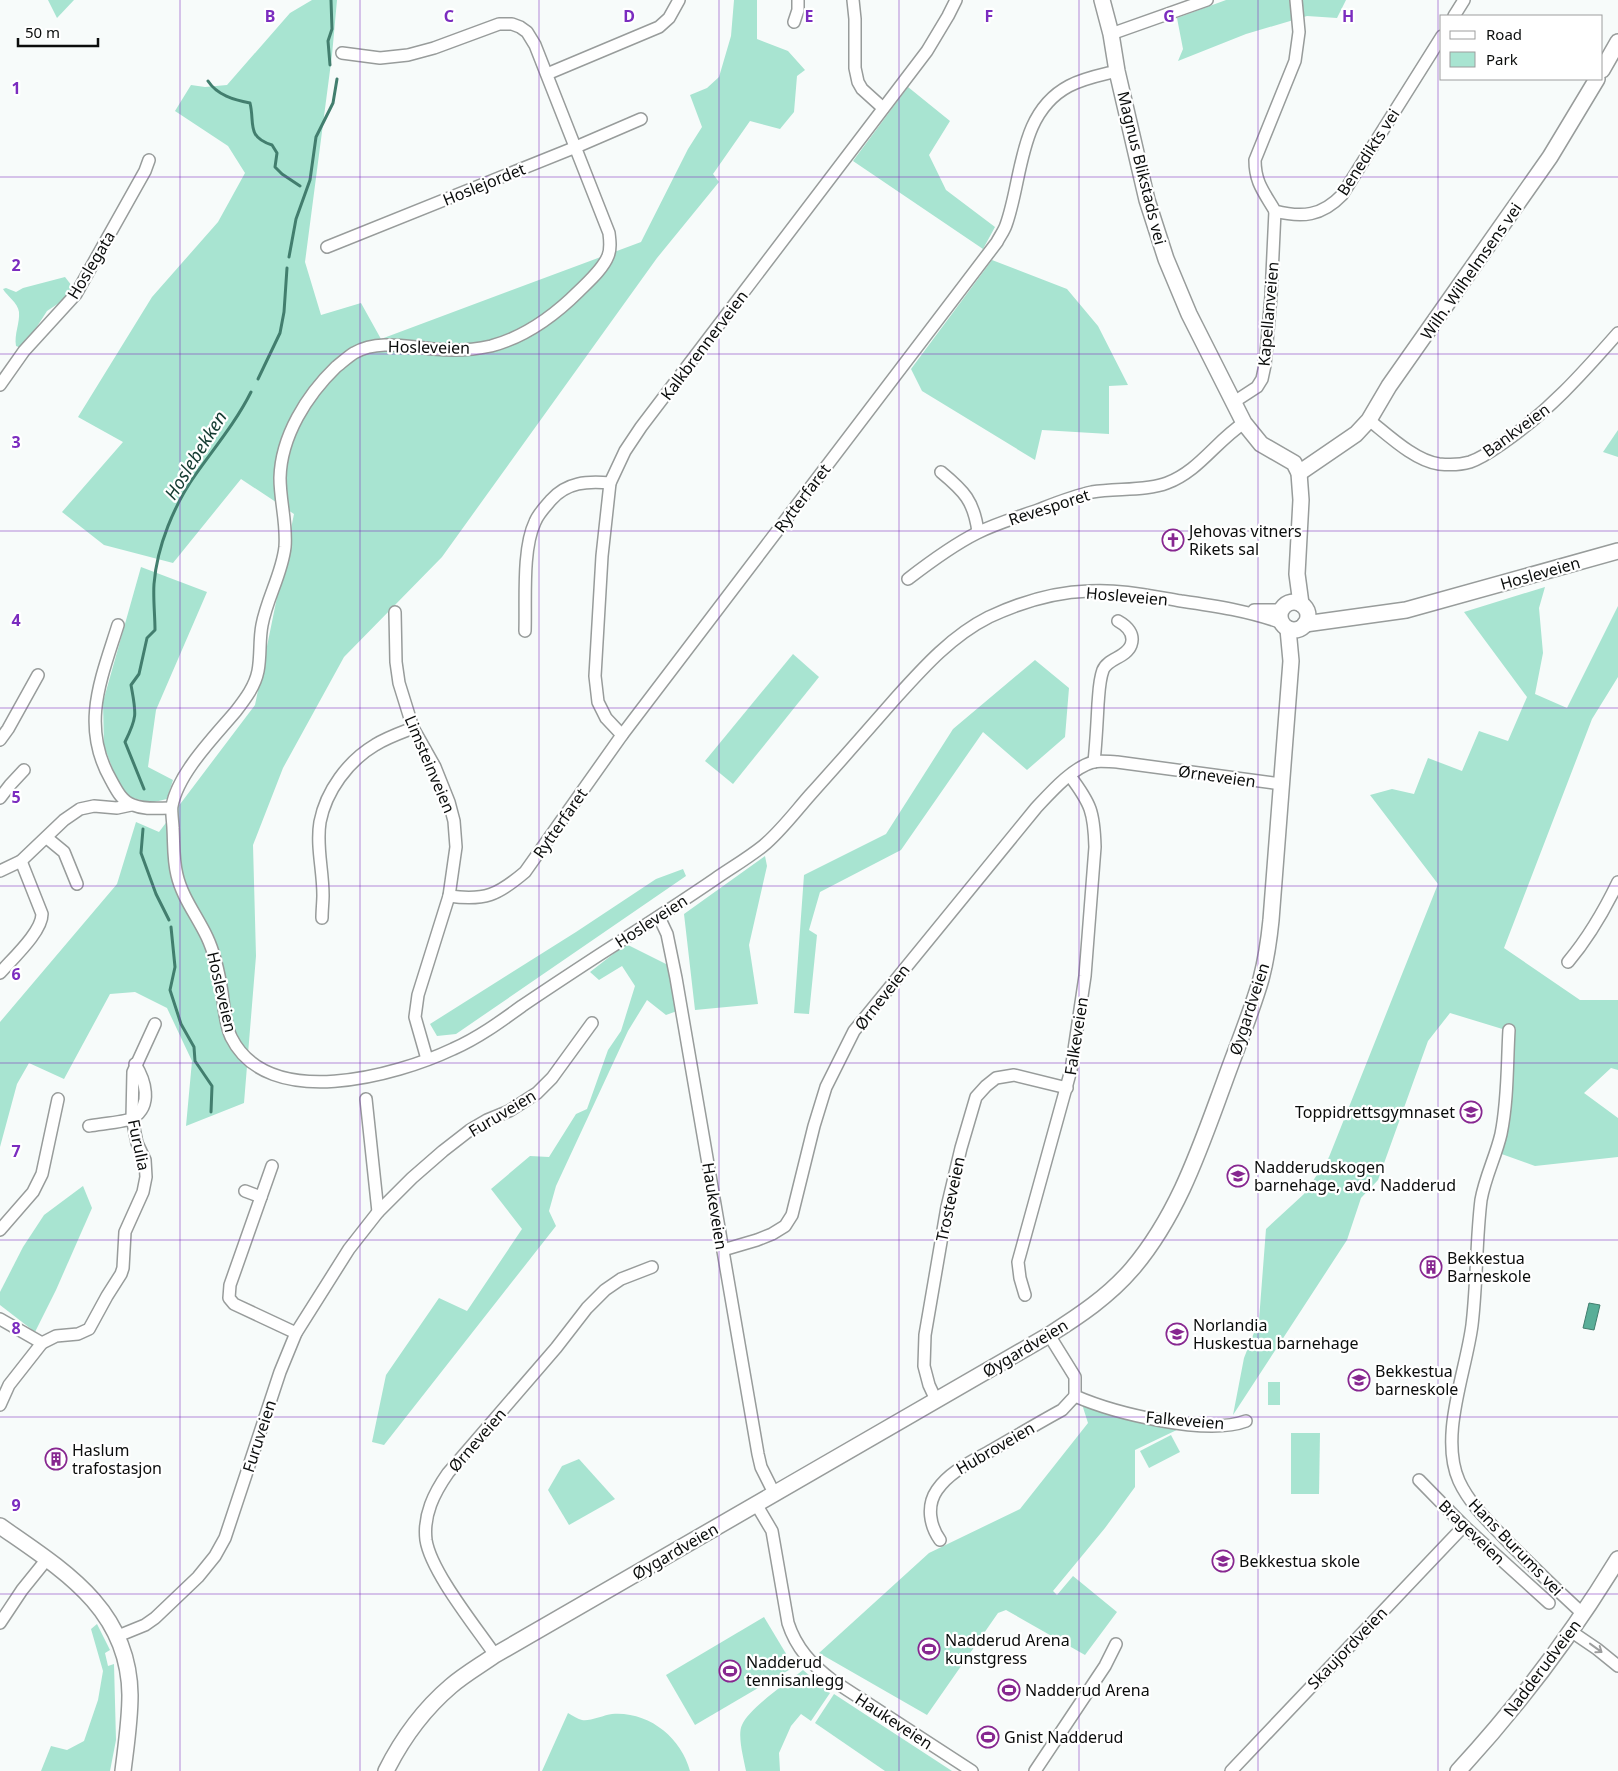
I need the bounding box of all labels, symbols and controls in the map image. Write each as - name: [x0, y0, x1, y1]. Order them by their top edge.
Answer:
- text: B: [265, 5, 275, 27]
- text: C: [444, 5, 454, 27]
- text: D: [623, 5, 635, 27]
- text: E: [805, 5, 814, 27]
- text: F: [985, 5, 993, 27]
- text: G: [1163, 5, 1175, 27]
- text: H: [1342, 5, 1354, 27]
- scale bar: [18, 15, 98, 47]
- legend: [1440, 15, 1603, 80]
- text: 50 m: [25, 22, 60, 42]
- text: Road: [1486, 24, 1522, 44]
- text: Park: [1486, 49, 1518, 69]
- text: 1: [11, 77, 21, 99]
- street label: Magnus Blikstads vei: [1112, 89, 1172, 247]
- street label: Benedikts vei: [1332, 104, 1404, 200]
- street label: Hoslejordet: [440, 157, 529, 211]
- street label: Wilh. Wilhelmsens vei: [1415, 198, 1527, 344]
- street label: Hoslegata: [62, 227, 120, 303]
- text: 2: [11, 254, 21, 276]
- street label: Kapellanveien: [1252, 261, 1284, 367]
- street label: Kalkbrennerveien: [655, 286, 753, 404]
- street label: Hosleveien: [388, 335, 470, 359]
- street label: Bankveien: [1478, 398, 1554, 462]
- water label: Hoslebekken: [158, 406, 232, 504]
- text: 3: [11, 431, 21, 453]
- street label: Rytterfaret: [769, 459, 835, 537]
- street label: Revesporet: [1006, 483, 1093, 530]
- place label: Jehovas vitners Rikets sal: [1187, 520, 1302, 560]
- church icon: Jehovas vitners Rikets sal: [1161, 528, 1185, 552]
- street label: Hosleveien: [1497, 551, 1583, 595]
- street label: Hosleveien: [1085, 581, 1169, 611]
- text: 4: [11, 609, 21, 631]
- street label: Limsteinveien: [400, 712, 460, 816]
- street label: Ørneveien: [1177, 760, 1257, 792]
- street label: Rytterfaret: [528, 783, 592, 862]
- text: 5: [11, 786, 21, 808]
- street label: Hosleveien: [611, 889, 691, 953]
- street label: Hosleveien: [202, 949, 242, 1035]
- street label: Ørneveien: [849, 960, 915, 1034]
- street label: Øygardveien: [1224, 960, 1274, 1058]
- text: 6: [11, 963, 21, 985]
- street label: Falkeveien: [1059, 995, 1093, 1077]
- street label: Furuveien: [464, 1084, 540, 1142]
- school or university icon: Toppidrettsgymnaset: [1459, 1100, 1483, 1124]
- place label: Toppidrettsgymnaset: [1295, 1101, 1455, 1123]
- street label: Furulia: [123, 1117, 155, 1173]
- text: 7: [11, 1140, 21, 1162]
- street label: Trosteveien: [930, 1154, 970, 1244]
- place label: Nadderudskogen barnehage, avd. Nadderud: [1254, 1156, 1456, 1196]
- street label: Haukeveien: [697, 1161, 733, 1251]
- school or university icon: Nadderudskogen barnehage, avd. Nadderud: [1226, 1164, 1250, 1188]
- place label: Bekkestua Barneskole: [1447, 1247, 1531, 1287]
- building icon: Bekkestua Barneskole: [1419, 1255, 1443, 1279]
- street label: Øygardveien: [978, 1314, 1072, 1382]
- place label: Norlandia Huskestua barnehage: [1193, 1314, 1359, 1354]
- text: 8: [11, 1317, 21, 1339]
- school or university icon: Norlandia Huskestua barnehage: [1165, 1322, 1189, 1346]
- place label: Bekkestua barneskole: [1375, 1360, 1458, 1400]
- school or university icon: Bekkestua barneskole: [1347, 1368, 1371, 1392]
- street label: Furuveien: [237, 1397, 281, 1475]
- street label: Ørneveien: [443, 1403, 511, 1477]
- street label: Falkeveien: [1145, 1406, 1225, 1434]
- street label: Hubroveien: [952, 1417, 1038, 1479]
- place label: Haslum trafostasjon: [72, 1439, 162, 1479]
- building icon: Haslum trafostasjon: [44, 1447, 68, 1471]
- text: 9: [11, 1494, 21, 1516]
- street label: Hans Burums vei: [1464, 1494, 1568, 1600]
- street label: Brageveien: [1434, 1495, 1510, 1569]
- street label: Øygardveien: [628, 1518, 722, 1584]
- school or university icon: Bekkestua skole: [1211, 1549, 1235, 1573]
- place label: Bekkestua skole: [1239, 1550, 1360, 1572]
- street label: Skaujordveien: [1302, 1602, 1392, 1694]
- street label: Nadderudveien: [1498, 1615, 1586, 1721]
- place label: Nadderud Arena kunstgress: [945, 1629, 1070, 1669]
- sports icon: Nadderud Arena kunstgress: [917, 1637, 941, 1661]
- one-way arrow: [1588, 1643, 1602, 1653]
- place label: Nadderud tennisanlegg: [746, 1651, 844, 1691]
- sports icon: Nadderud tennisanlegg: [718, 1659, 742, 1683]
- sports icon: Nadderud Arena: [997, 1678, 1021, 1702]
- place label: Nadderud Arena: [1025, 1679, 1150, 1701]
- street label: Haukeveien: [851, 1688, 937, 1754]
- sports icon: Gnist Nadderud: [976, 1725, 1000, 1749]
- place label: Gnist Nadderud: [1004, 1726, 1123, 1748]

